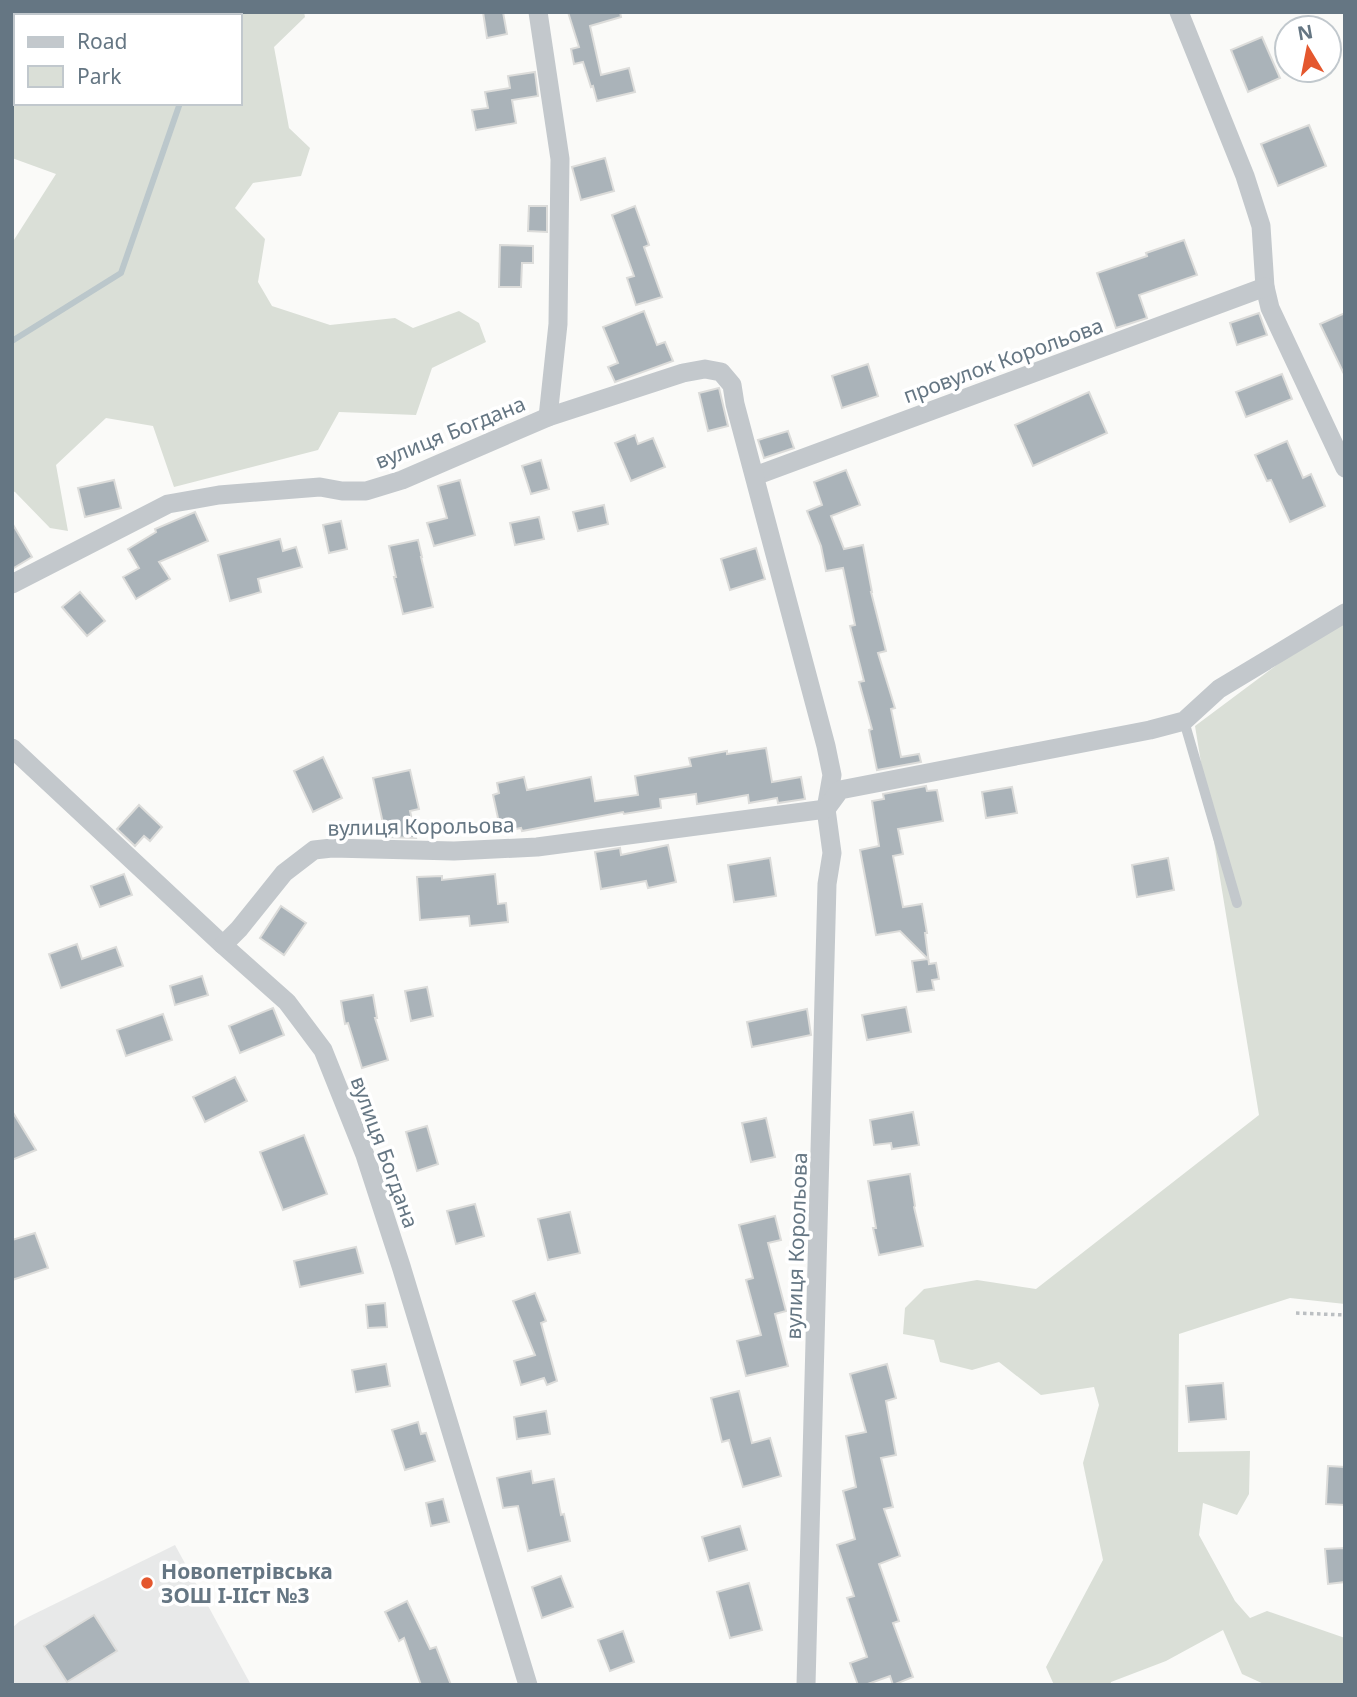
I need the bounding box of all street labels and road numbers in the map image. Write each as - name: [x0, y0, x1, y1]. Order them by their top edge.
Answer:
- street label: провулок Корольова: [899, 311, 1107, 409]
- street label: вулиця Богдана: [371, 389, 529, 475]
- street label: вулиця Корольова: [327, 810, 515, 842]
- street label: вулиця Богдана: [345, 1072, 425, 1232]
- street label: вулиця Корольова: [779, 1152, 813, 1340]

